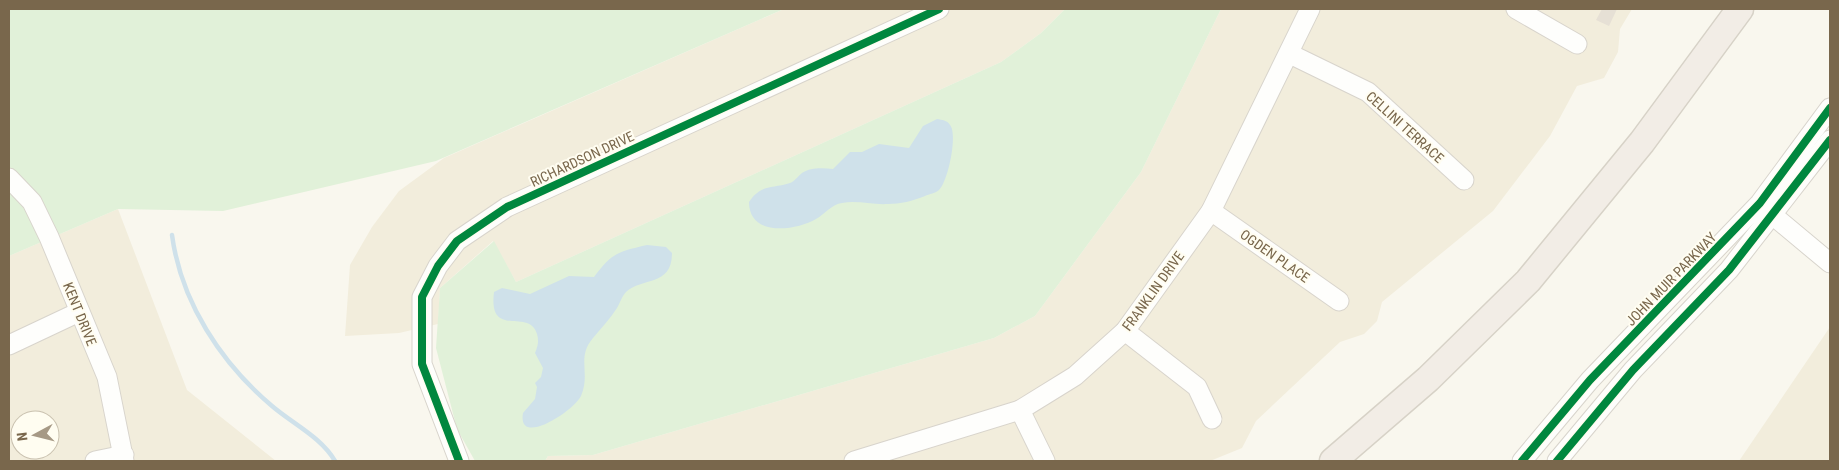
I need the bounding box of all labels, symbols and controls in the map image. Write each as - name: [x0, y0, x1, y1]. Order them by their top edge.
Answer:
- street label: CELLINI TERRACE: [1363, 88, 1447, 166]
- street label: RICHARDSON DRIVE: [528, 128, 636, 190]
- street label: OGDEN PLACE: [1237, 226, 1313, 286]
- street label: JOHN MUIR PARKWAY: [1622, 229, 1720, 329]
- street label: FRANKLIN DRIVE: [1119, 248, 1187, 334]
- street label: KENT DRIVE: [60, 280, 100, 348]
- north arrow: [10, 410, 60, 460]
- text: N: [14, 431, 31, 442]

